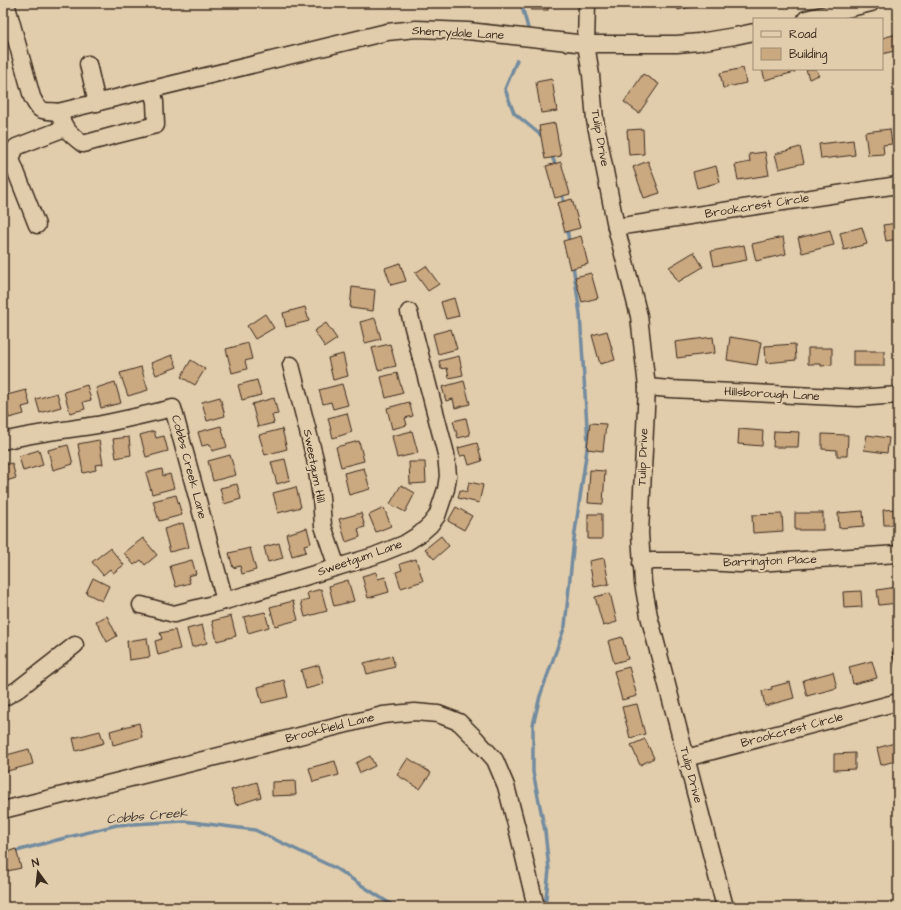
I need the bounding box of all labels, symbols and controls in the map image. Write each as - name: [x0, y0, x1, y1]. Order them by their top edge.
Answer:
- legend: [753, 18, 883, 70]
- street label: Sherrydale Lane: [411, 22, 505, 45]
- text: Road: [789, 26, 817, 43]
- text: Building: [789, 46, 827, 64]
- street label: Tulip Drive: [587, 108, 613, 168]
- street label: Brookcrest Circle: [704, 189, 811, 223]
- street label: Hillsborough Lane: [724, 383, 821, 406]
- street label: Cobbs Creek Lane: [167, 413, 211, 521]
- street label: Tulip Drive: [633, 427, 653, 486]
- street label: Sweetgum Hill: [298, 428, 329, 505]
- street label: Sweetgum Lane: [315, 535, 405, 581]
- street label: Barrington Place: [723, 551, 818, 572]
- street label: Brookcrest Circle: [739, 708, 846, 752]
- street label: Brookfield Lane: [284, 709, 377, 747]
- street label: Tulip Drive: [675, 745, 707, 806]
- water label: Cobbs Creek: [106, 803, 189, 829]
- north arrow: [18, 852, 58, 892]
- text: N: [30, 855, 41, 871]

